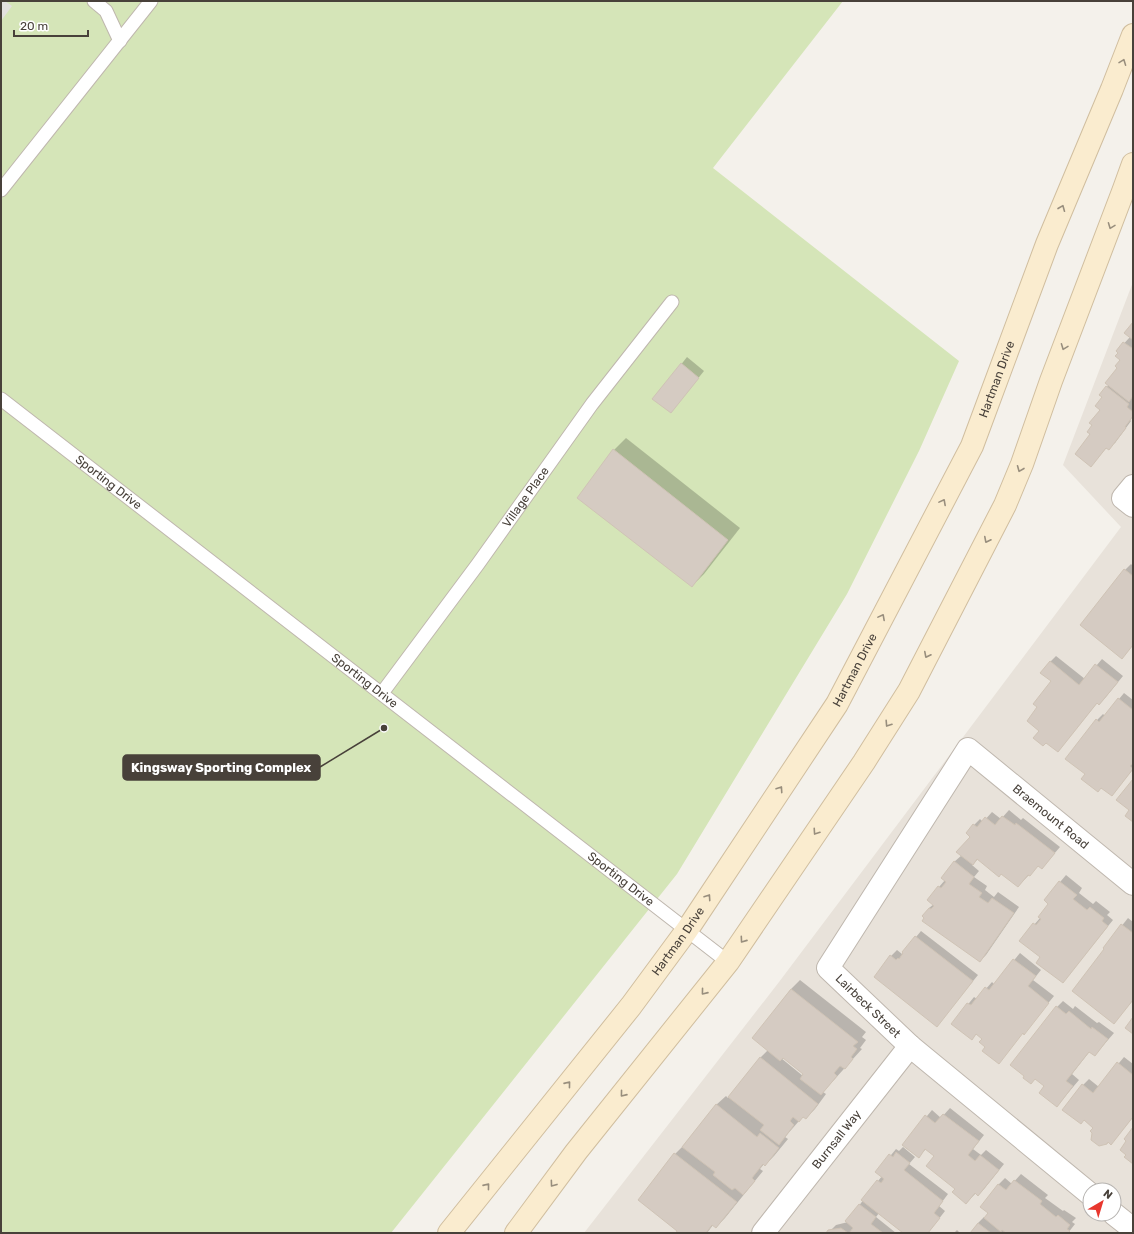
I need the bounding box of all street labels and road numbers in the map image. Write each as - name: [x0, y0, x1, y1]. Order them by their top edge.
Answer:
- street label: Hartman Drive: [976, 339, 1018, 420]
- street label: Sporting Drive: [73, 452, 145, 512]
- street label: Village Place: [499, 464, 552, 530]
- street label: Hartman Drive: [830, 631, 880, 709]
- street label: Sporting Drive: [329, 651, 401, 711]
- street label: Braemount Road: [1010, 782, 1092, 852]
- street label: Sporting Drive: [585, 849, 657, 909]
- street label: Hartman Drive: [649, 904, 707, 978]
- street label: Lairbeck Street: [833, 971, 904, 1041]
- street label: Burnsall Way: [809, 1107, 864, 1172]

